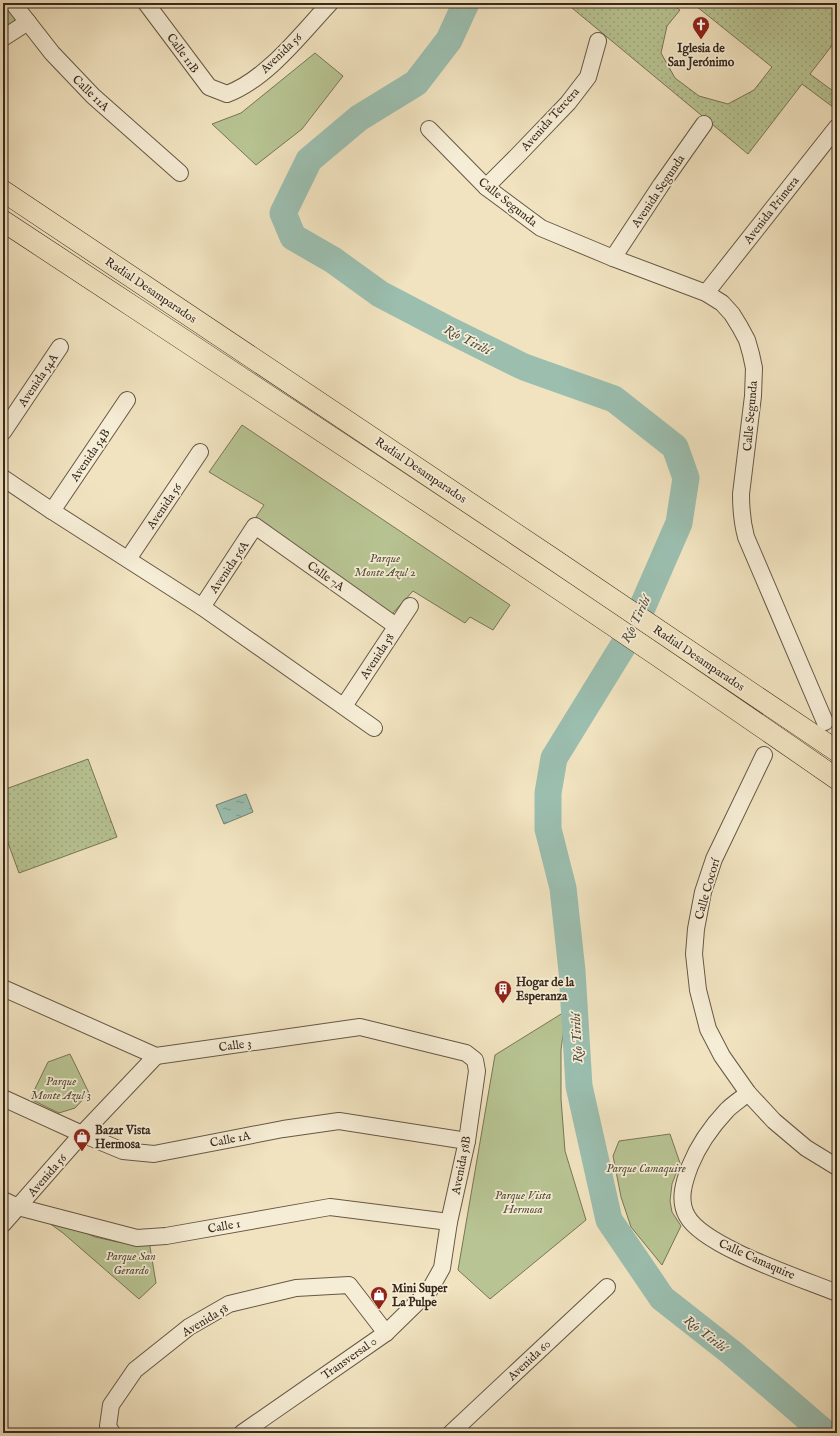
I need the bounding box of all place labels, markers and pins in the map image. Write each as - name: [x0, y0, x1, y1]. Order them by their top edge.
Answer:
- church icon: Iglesia de San Jerónimo: [691, 15, 711, 40]
- place label: Iglesia de San Jerónimo: [668, 41, 735, 71]
- place label: Hogar de la Esperanza: [516, 975, 575, 1005]
- building icon: Hogar de la Esperanza: [493, 979, 513, 1004]
- place label: Bazar Vista Hermosa: [95, 1123, 151, 1152]
- shop icon: Bazar Vista Hermosa: [72, 1127, 92, 1152]
- place label: Mini Super La Pulpe: [391, 1281, 448, 1311]
- shop icon: Mini Super La Pulpe: [369, 1285, 389, 1310]

